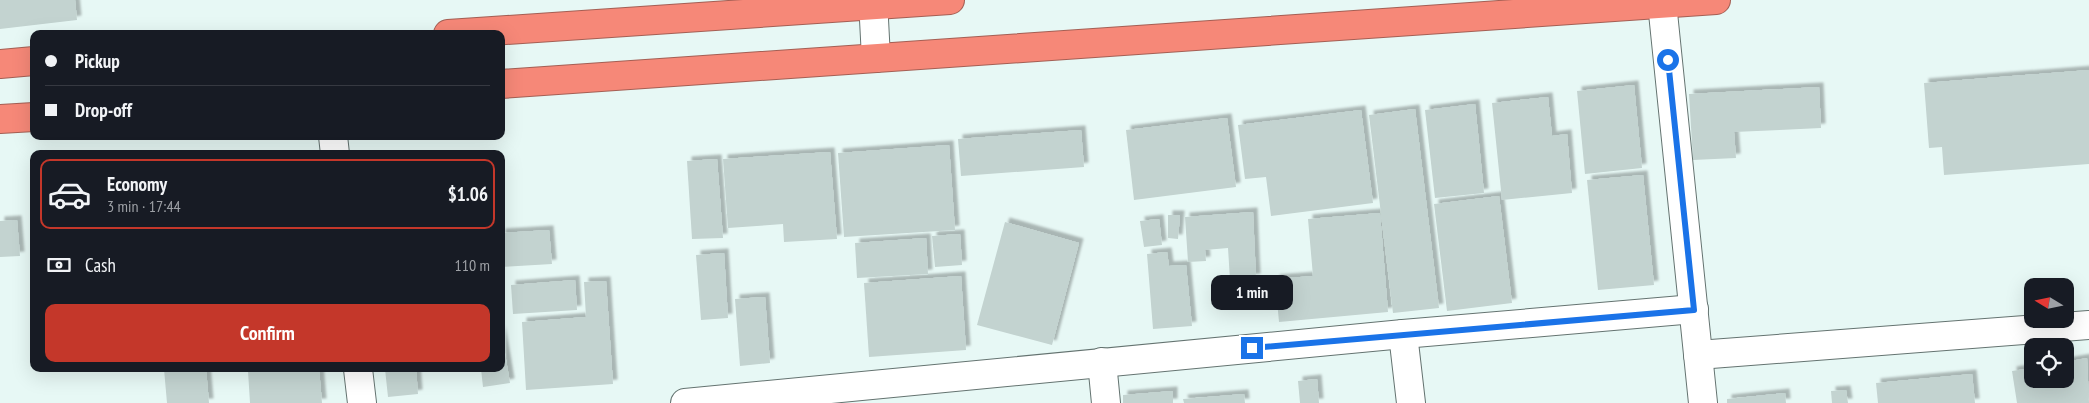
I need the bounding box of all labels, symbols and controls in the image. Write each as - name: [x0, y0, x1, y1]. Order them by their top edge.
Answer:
- text: Pickup: [75, 49, 120, 73]
- route start: [1657, 49, 1679, 71]
- text: Drop-off: [75, 98, 132, 122]
- icon: car: [47, 172, 92, 217]
- text: Economy: [107, 172, 167, 196]
- text: $1.06: [448, 182, 488, 206]
- text: 3 min · 17:44: [107, 196, 181, 216]
- icon: cash: [45, 251, 73, 279]
- text: Cash: [85, 253, 116, 277]
- text: 110 m: [455, 255, 490, 275]
- callout: 1 min: [1211, 276, 1293, 310]
- north arrow: [2024, 278, 2074, 328]
- map controls: [2024, 278, 2074, 388]
- text: 1 min: [1236, 282, 1268, 302]
- button: Confirm: [45, 304, 490, 362]
- route end: [1241, 337, 1263, 359]
- button: locate: [2024, 338, 2074, 388]

